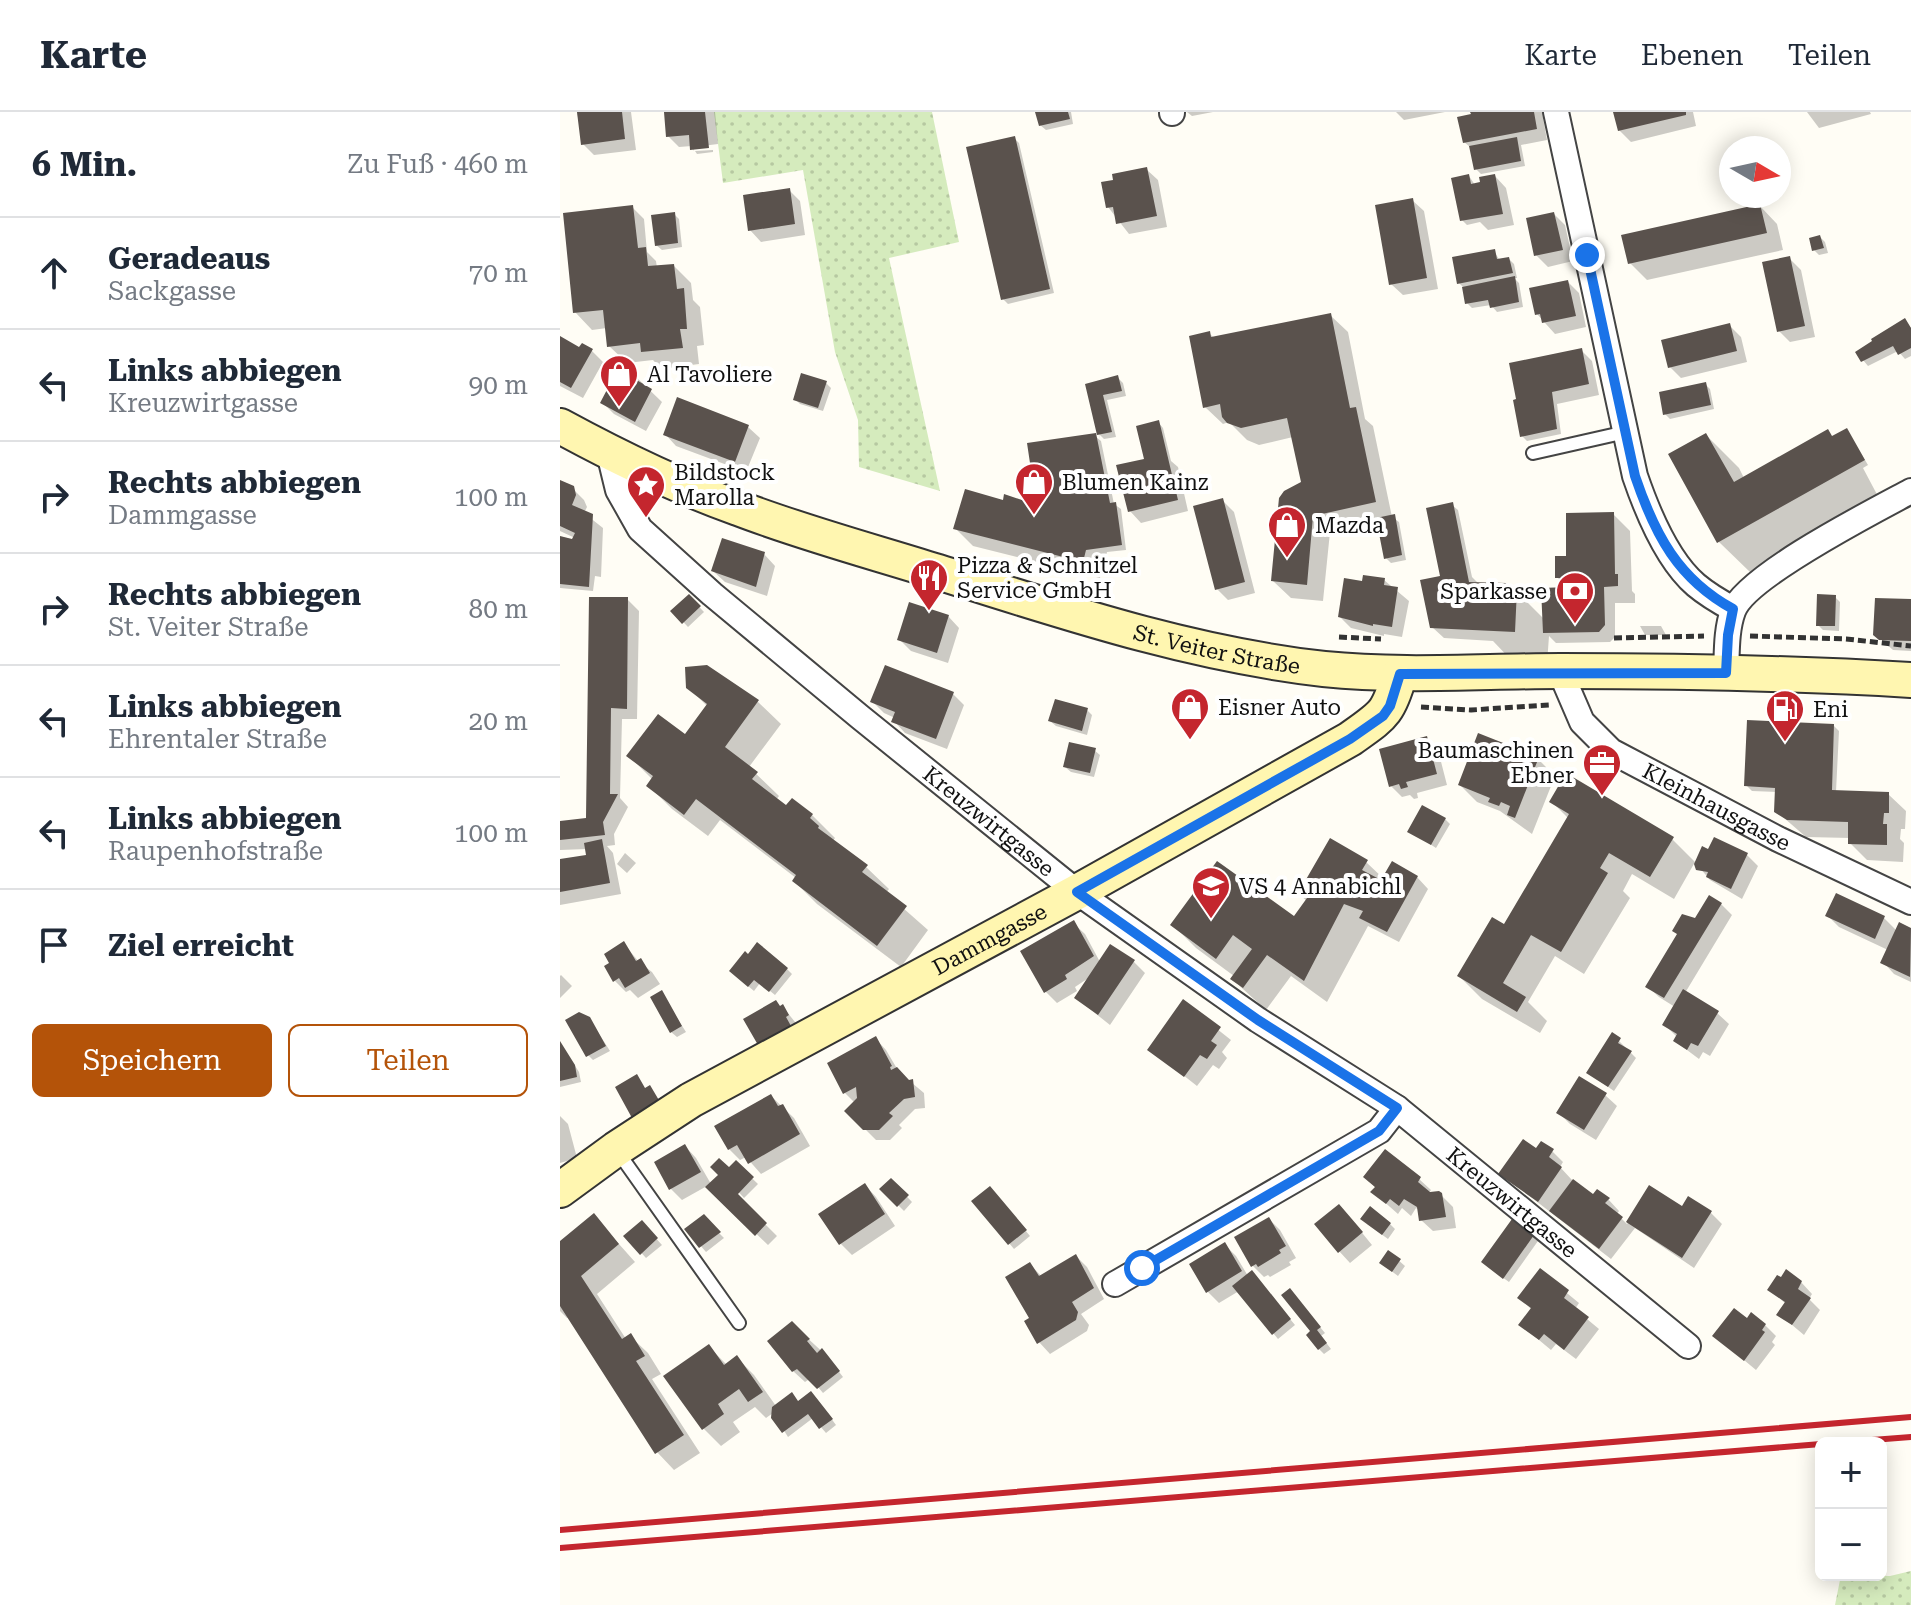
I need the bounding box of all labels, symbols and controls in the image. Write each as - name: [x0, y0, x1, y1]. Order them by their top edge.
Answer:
- text: Karte: [40, 33, 147, 77]
- text: Karte: [1524, 39, 1597, 72]
- text: Ebenen: [1641, 39, 1744, 72]
- text: Teilen: [1788, 39, 1871, 72]
- north arrow: [1719, 136, 1791, 208]
- text: 6 Min.: [32, 144, 137, 184]
- text: Zu Fuß · 460 m: [347, 149, 528, 179]
- route end: [1569, 237, 1605, 273]
- text: Geradeaus: [108, 241, 270, 276]
- icon: ahead: [32, 251, 76, 295]
- text: 70 m: [469, 258, 528, 288]
- text: Sackgasse: [108, 276, 236, 306]
- text: Links abbiegen: [108, 353, 342, 388]
- shop icon: Al Tavoliere: [598, 353, 640, 408]
- place label: Al Tavoliere: [647, 362, 772, 387]
- icon: left: [32, 363, 76, 407]
- text: 90 m: [469, 370, 528, 400]
- text: Kreuzwirtgasse: [108, 388, 298, 418]
- place label: Bildstock Marolla: [674, 460, 775, 510]
- shop icon: Blumen Kainz: [1013, 461, 1055, 516]
- place icon: Bildstock Marolla: [625, 464, 667, 519]
- text: Rechts abbiegen: [108, 465, 361, 500]
- place label: Blumen Kainz: [1062, 470, 1208, 495]
- icon: right: [32, 475, 76, 519]
- text: 100 m: [454, 482, 528, 512]
- text: Dammgasse: [108, 500, 257, 530]
- shop icon: Mazda: [1266, 504, 1308, 559]
- place label: Mazda: [1315, 513, 1384, 538]
- place label: Pizza & Schnitzel Service GmbH: [957, 553, 1138, 603]
- restaurant icon: Pizza & Schnitzel Service GmbH: [908, 557, 950, 612]
- bank icon: Sparkasse: [1554, 570, 1596, 625]
- text: Rechts abbiegen: [108, 577, 361, 612]
- place label: Sparkasse: [1440, 579, 1547, 604]
- icon: right: [32, 587, 76, 631]
- text: 80 m: [469, 594, 528, 624]
- text: St. Veiter Straße: [108, 612, 309, 642]
- street label: St. Veiter Straße: [1131, 619, 1302, 678]
- shop icon: Eisner Auto: [1169, 686, 1211, 741]
- fuel station icon: Eni: [1764, 688, 1806, 743]
- text: Links abbiegen: [108, 689, 342, 724]
- place label: Eisner Auto: [1218, 695, 1341, 720]
- place label: Eni: [1813, 697, 1848, 722]
- icon: left: [32, 699, 76, 743]
- text: 20 m: [469, 706, 528, 736]
- text: Ehrentaler Straße: [108, 724, 327, 754]
- place label: Baumaschinen Ebner: [1418, 738, 1574, 788]
- office icon: Baumaschinen Ebner: [1581, 742, 1623, 797]
- street label: Kleinhausgasse: [1639, 758, 1794, 855]
- street label: Kreuzwirtgasse: [919, 761, 1059, 881]
- text: Links abbiegen: [108, 801, 342, 836]
- icon: left: [32, 811, 76, 855]
- text: 100 m: [454, 818, 528, 848]
- text: Raupenhofstraße: [108, 836, 323, 866]
- school or university icon: VS 4 Annabichl: [1190, 865, 1232, 920]
- place label: VS 4 Annabichl: [1239, 874, 1402, 899]
- street label: Dammgasse: [928, 898, 1051, 980]
- icon: arrive: [32, 923, 76, 967]
- text: Ziel erreicht: [108, 928, 294, 963]
- button: Speichern: [32, 1024, 272, 1097]
- button: Teilen: [288, 1024, 528, 1097]
- street label: Kreuzwirtgasse: [1442, 1142, 1582, 1263]
- route start: [1124, 1250, 1160, 1286]
- map controls: [1815, 1437, 1887, 1581]
- button: +: [1815, 1437, 1887, 1509]
- button: −: [1815, 1509, 1887, 1581]

